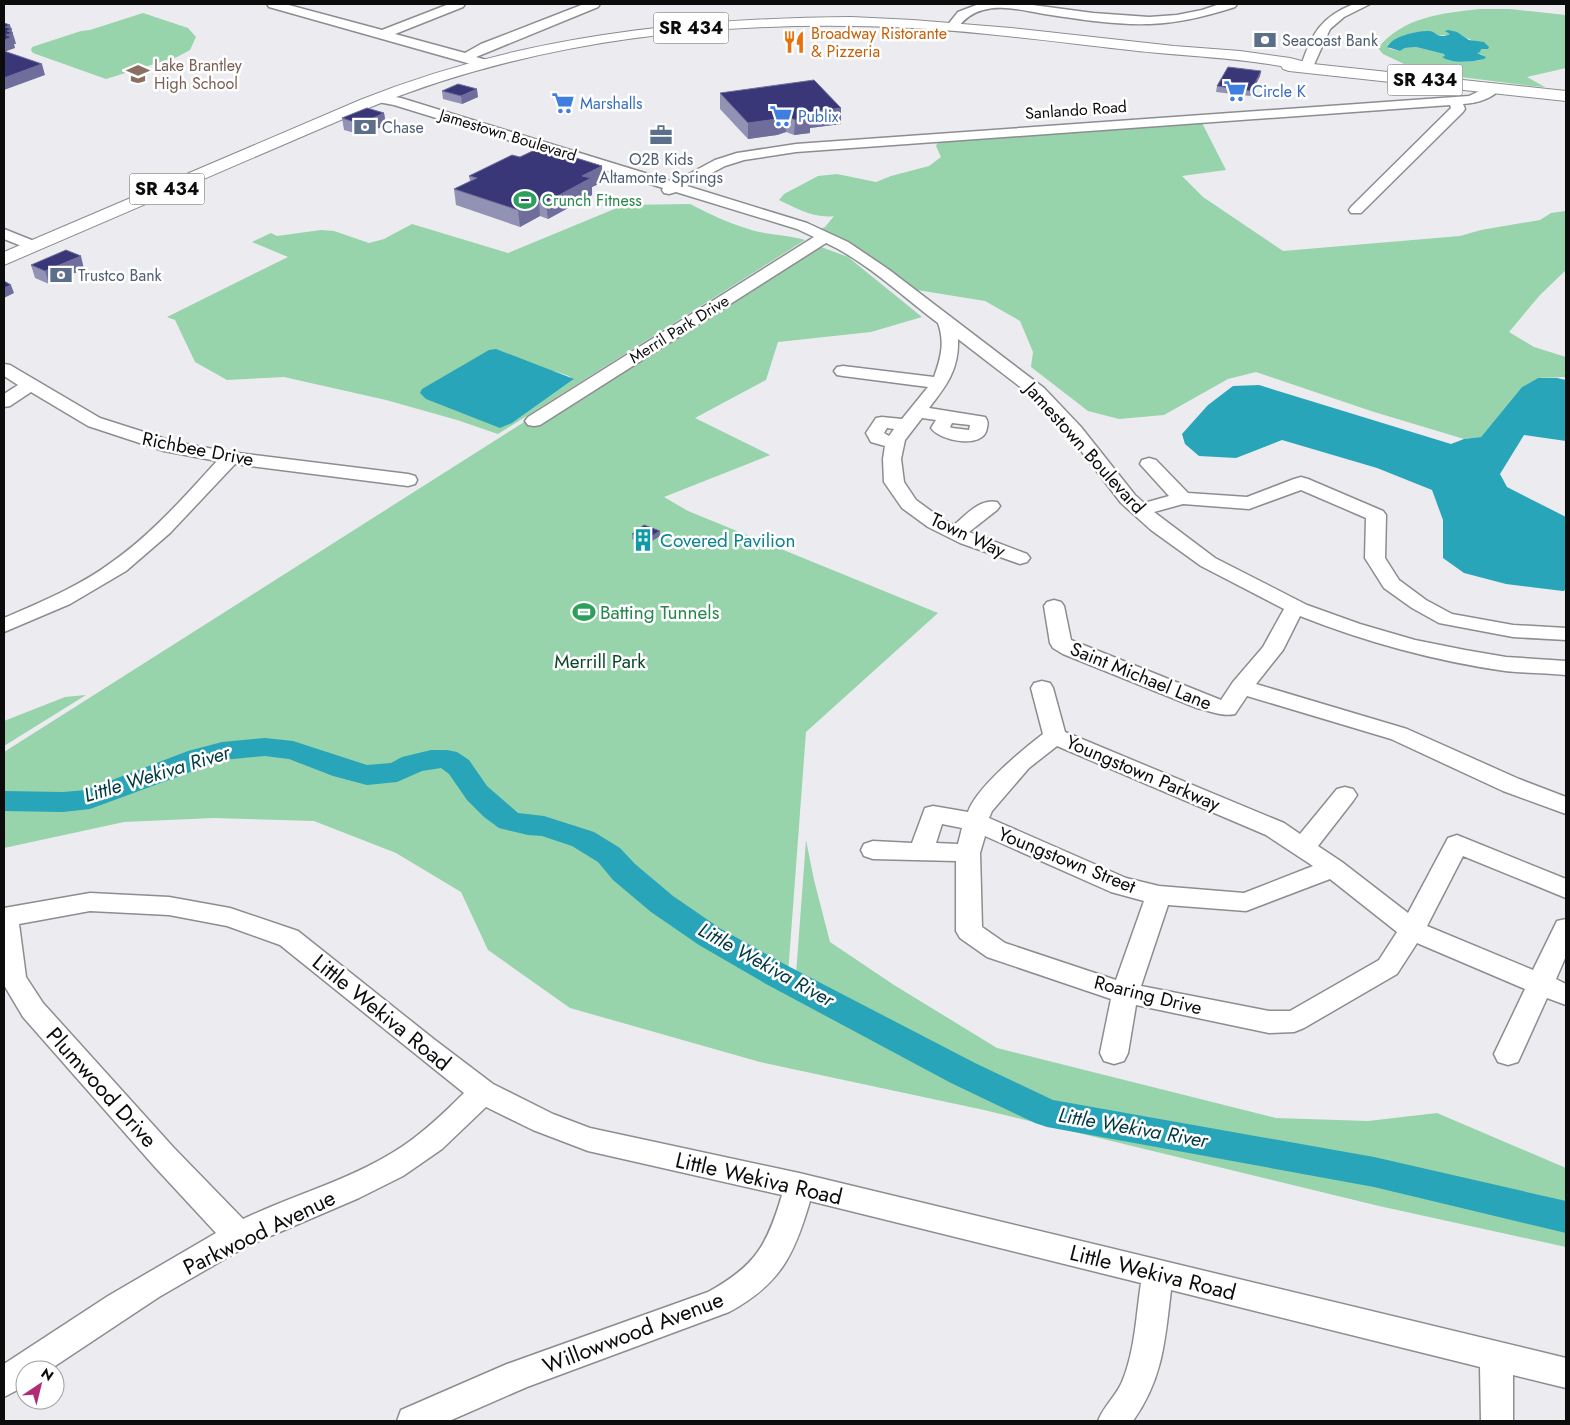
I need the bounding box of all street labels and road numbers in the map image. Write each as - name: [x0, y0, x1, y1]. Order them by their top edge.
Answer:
- road number: SR 434: [654, 12, 728, 44]
- road number: SR 434: [1388, 64, 1462, 96]
- street label: Sanlando Road: [1024, 95, 1128, 125]
- street label: Jamestown Boulevard: [435, 103, 579, 167]
- road number: SR 434: [130, 173, 204, 204]
- street label: Merril Park Drive: [625, 289, 733, 369]
- street label: Jamestown Boulevard: [1016, 374, 1152, 520]
- street label: Richbee Drive: [140, 425, 256, 473]
- street label: Town Way: [926, 506, 1011, 564]
- street label: Saint Michael Lane: [1066, 635, 1216, 717]
- street label: Youngstown Parkway: [1062, 728, 1225, 818]
- street label: Youngstown Street: [994, 820, 1140, 900]
- street label: Little Wekiva Road: [306, 946, 458, 1078]
- street label: Roaring Drive: [1091, 969, 1205, 1021]
- street label: Plumwood Drive: [39, 1020, 165, 1154]
- street label: Little Wekiva Road: [672, 1143, 846, 1213]
- street label: Parkwood Avenue: [177, 1181, 341, 1283]
- street label: Little Wekiva Road: [1067, 1236, 1239, 1308]
- street label: Willowwood Avenue: [538, 1283, 728, 1381]

